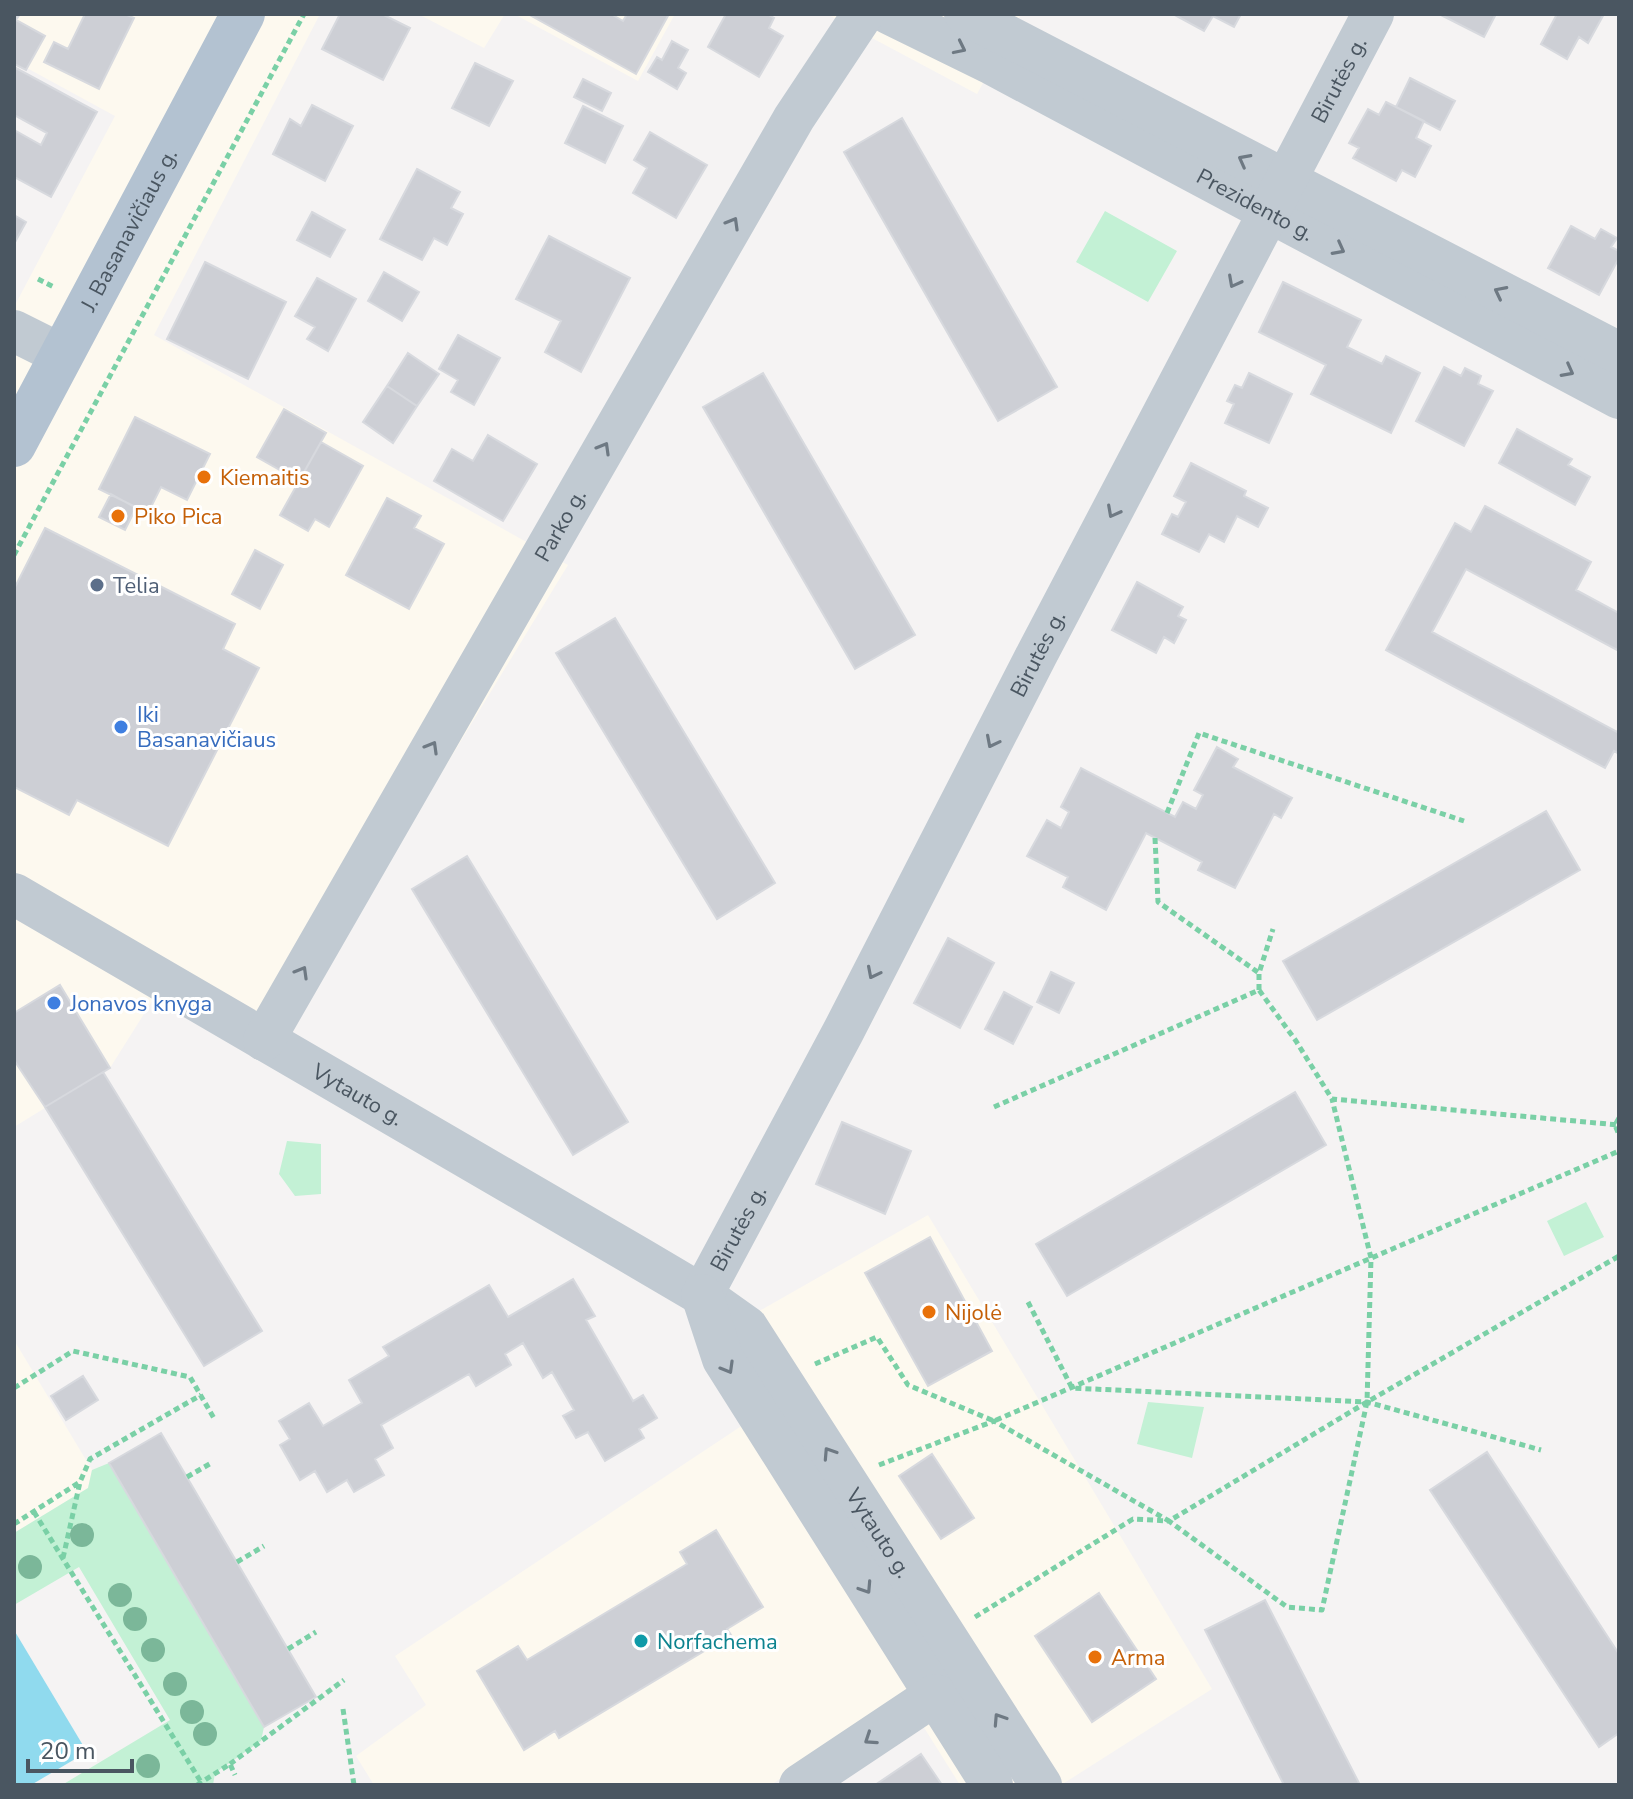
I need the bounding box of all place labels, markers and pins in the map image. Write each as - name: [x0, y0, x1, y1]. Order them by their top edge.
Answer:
- place label: Kiemaitis: [220, 463, 310, 493]
- marker: Kiemaitis: [195, 468, 213, 486]
- place label: Piko Pica: [134, 502, 222, 532]
- marker: Piko Pica: [109, 507, 127, 525]
- place label: Telia: [113, 571, 160, 601]
- marker: Telia: [88, 576, 106, 594]
- place label: Iki Basanavičiaus: [137, 700, 276, 755]
- marker: Iki Basanavičiaus: [112, 718, 130, 736]
- place label: Jonavos knyga: [69, 989, 212, 1019]
- marker: Jonavos knyga: [45, 994, 63, 1012]
- place label: Nijolė: [945, 1298, 1002, 1328]
- marker: Nijolė: [920, 1303, 938, 1321]
- place label: Norfachema: [657, 1627, 778, 1657]
- marker: Norfachema: [632, 1632, 650, 1650]
- place label: Arma: [1111, 1643, 1165, 1673]
- marker: Arma: [1086, 1648, 1104, 1666]

